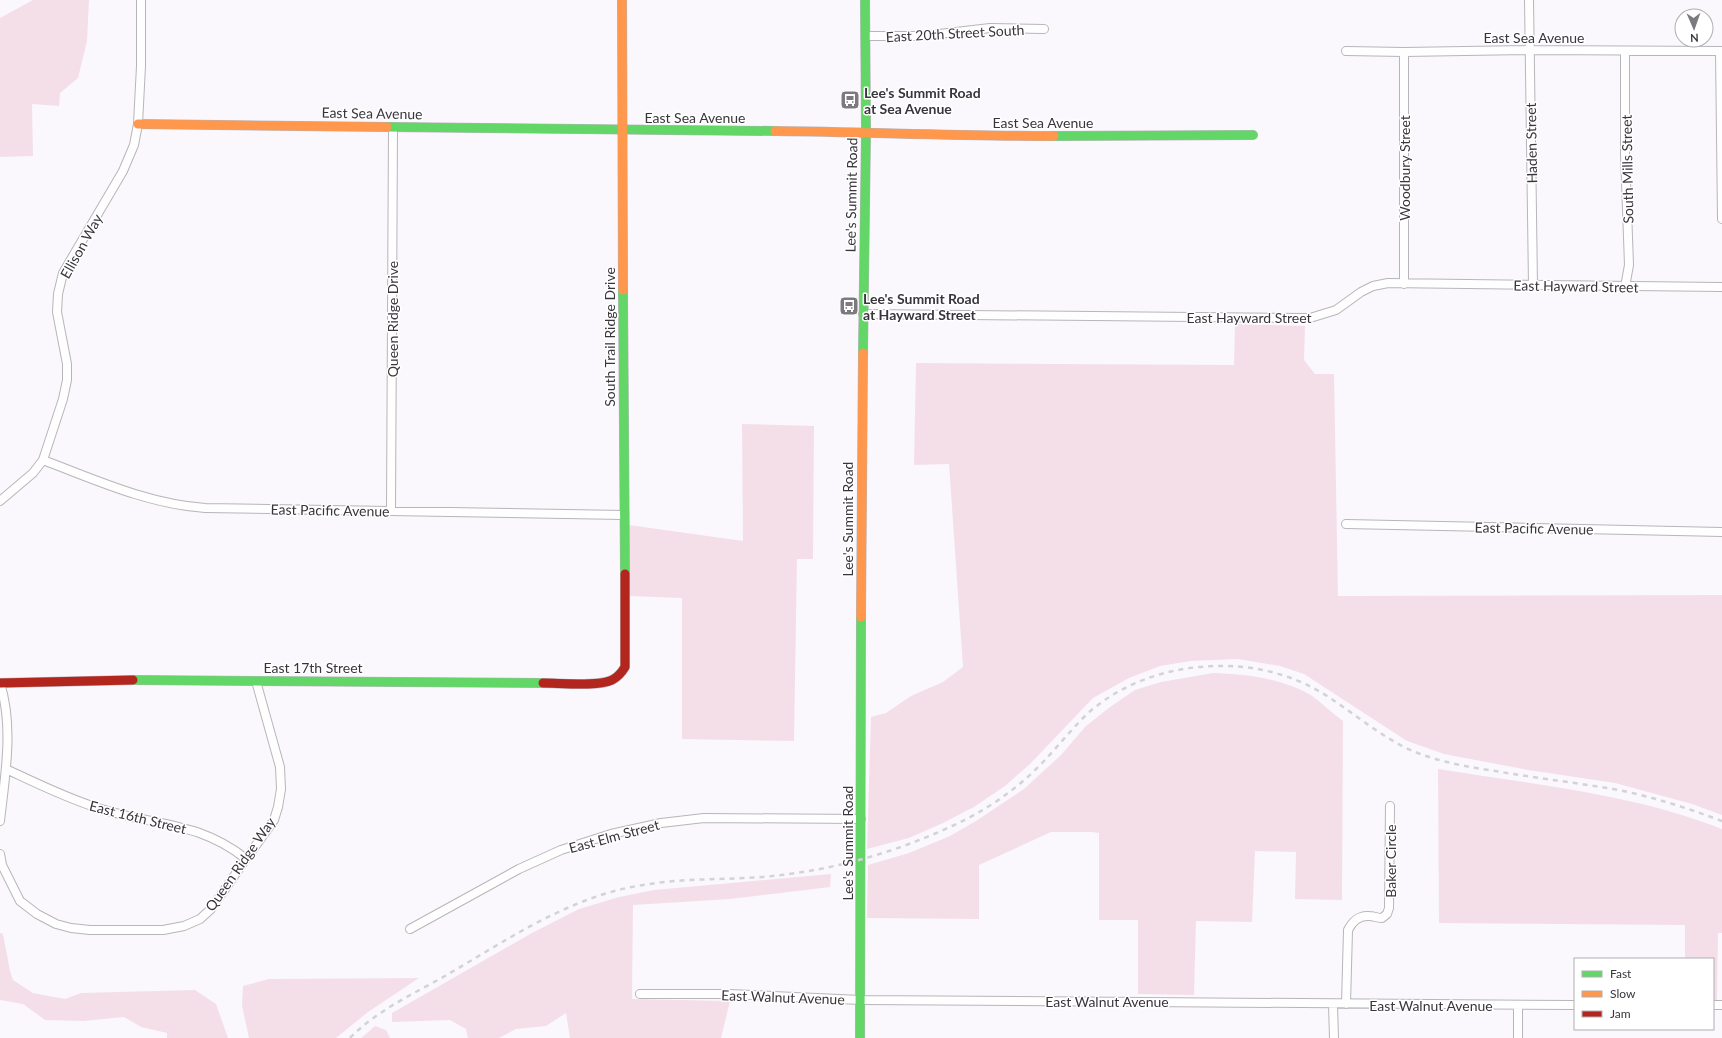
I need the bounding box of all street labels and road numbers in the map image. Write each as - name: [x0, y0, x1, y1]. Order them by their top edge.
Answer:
- street label: East 20th Street South: [885, 21, 1025, 45]
- street label: East Sea Avenue: [1484, 29, 1585, 46]
- street label: Haden Street: [1522, 102, 1540, 184]
- street label: East Sea Avenue: [321, 104, 423, 122]
- street label: East Sea Avenue: [645, 109, 746, 126]
- street label: East Sea Avenue: [993, 114, 1094, 131]
- street label: South Mills Street: [1618, 114, 1636, 224]
- street label: Woodbury Street: [1396, 115, 1413, 221]
- street label: Lee's Summit Road: [841, 137, 861, 253]
- street label: Ellison Way: [56, 210, 106, 281]
- street label: Queen Ridge Drive: [384, 261, 401, 377]
- street label: South Trail Ridge Drive: [601, 267, 618, 407]
- street label: East Hayward Street: [1513, 276, 1639, 296]
- street label: East Hayward Street: [1186, 309, 1312, 326]
- street label: Lee's Summit Road: [839, 462, 856, 576]
- street label: East Pacific Avenue: [270, 500, 390, 520]
- street label: East Pacific Avenue: [1474, 518, 1594, 538]
- street label: East 17th Street: [263, 659, 363, 676]
- street label: Lee's Summit Road: [839, 786, 856, 900]
- street label: East 16th Street: [88, 797, 188, 837]
- street label: Queen Ridge Way: [201, 813, 279, 914]
- street label: East Elm Street: [567, 816, 661, 856]
- street label: Baker Circle: [1382, 824, 1399, 898]
- street label: East Walnut Avenue: [721, 986, 845, 1008]
- street label: East Walnut Avenue: [1045, 993, 1169, 1010]
- street label: East Walnut Avenue: [1369, 997, 1493, 1014]

